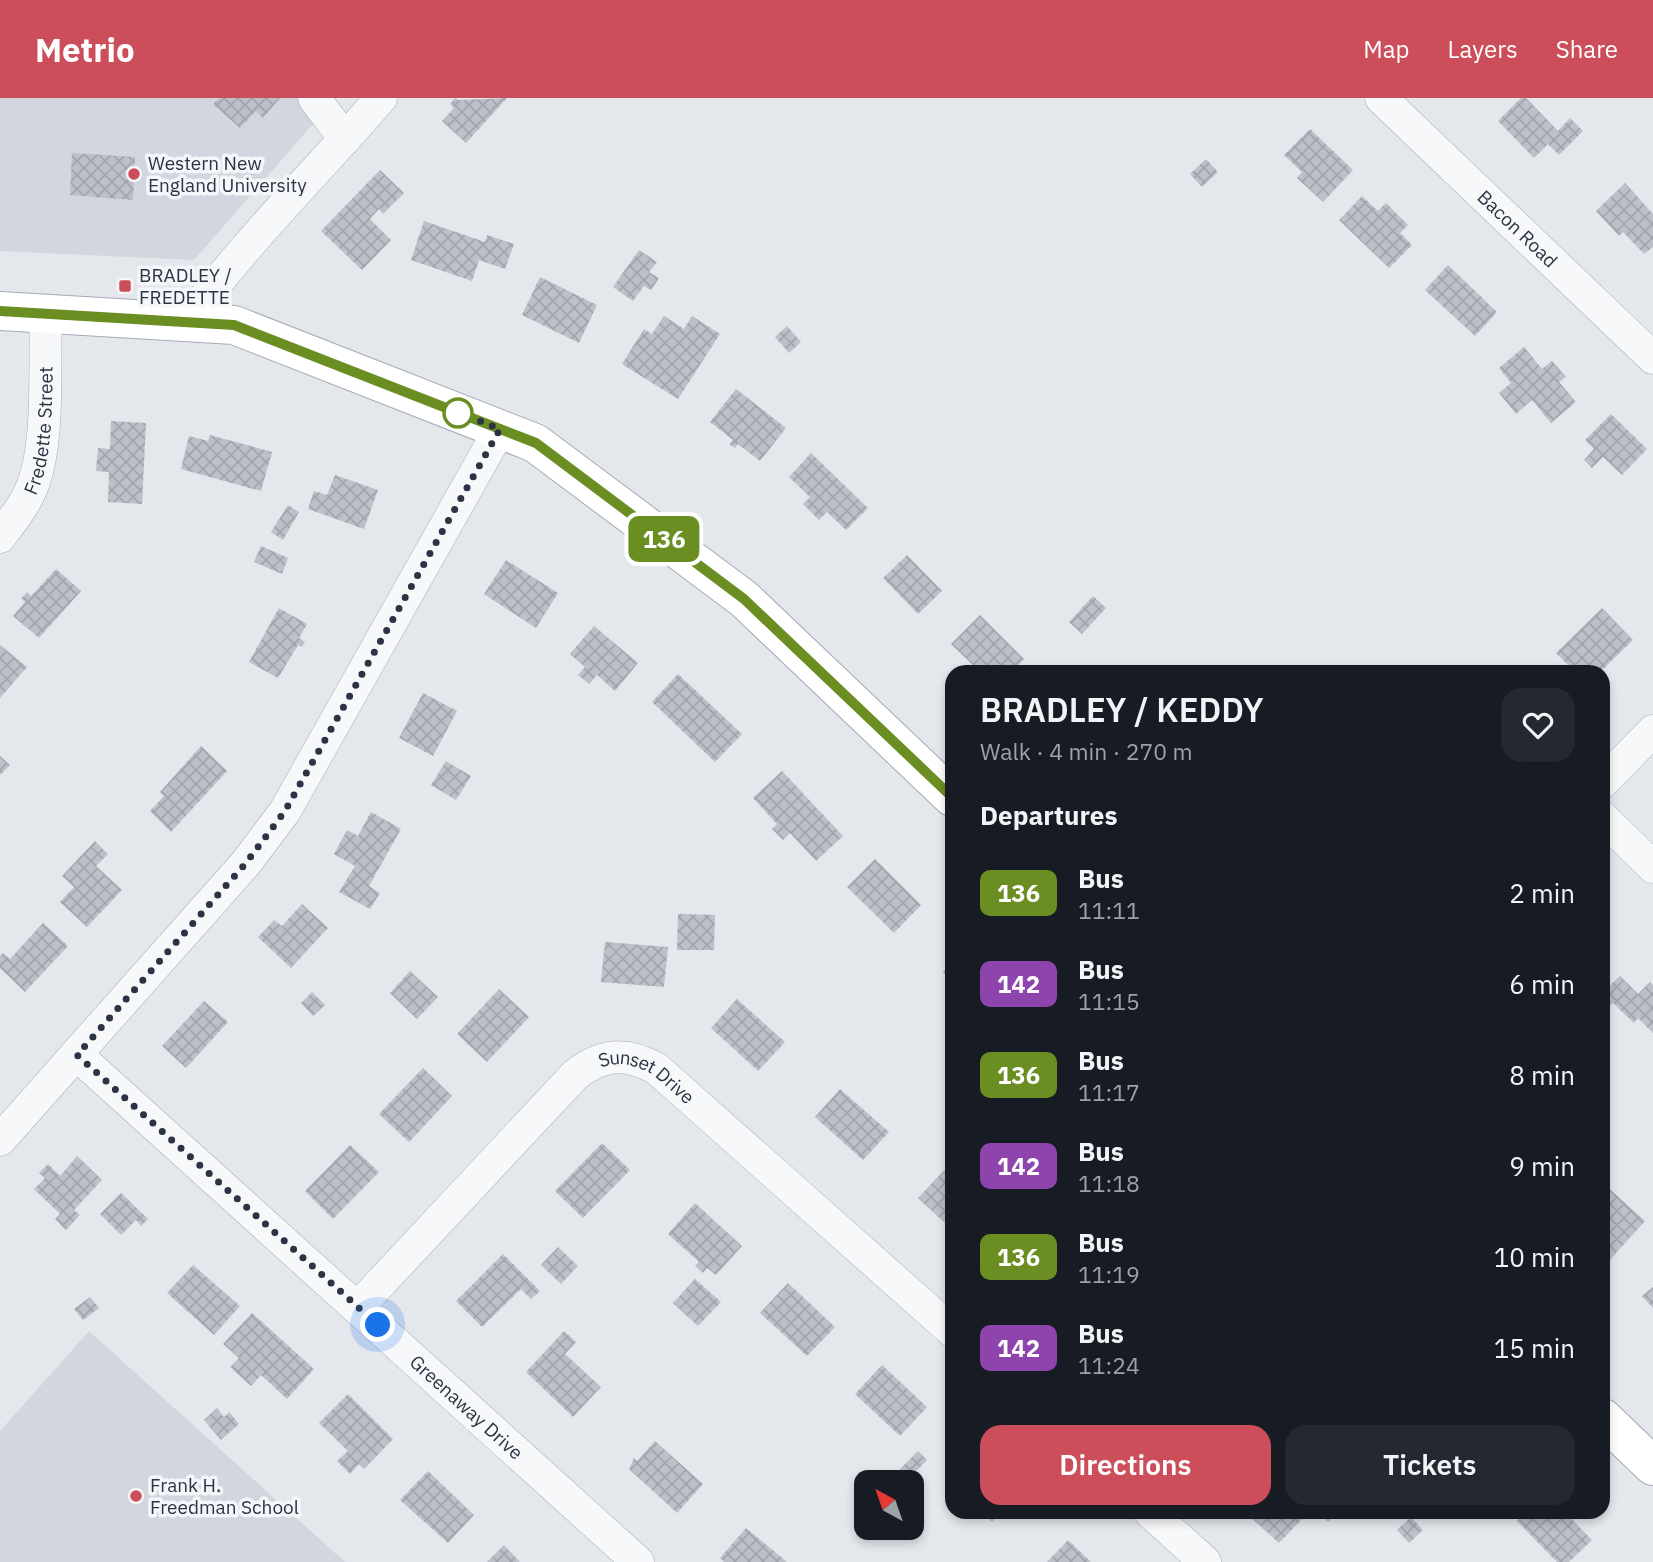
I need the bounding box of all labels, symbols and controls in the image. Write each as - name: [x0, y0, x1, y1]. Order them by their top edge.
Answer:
- text: Metrio: [35, 28, 135, 71]
- text: Map: [1363, 33, 1410, 65]
- text: Layers: [1448, 33, 1518, 65]
- text: Share: [1556, 33, 1618, 65]
- place label: Western New England University: [148, 151, 307, 197]
- marker: Western New England University: [126, 166, 142, 182]
- street label: Bacon Road: [1473, 185, 1563, 272]
- place label: BRADLEY / FREDETTE: [139, 263, 232, 309]
- marker: BRADLEY / FREDETTE: [117, 278, 133, 294]
- street label: Fredette Street: [18, 366, 57, 498]
- unlabelled marker: [443, 398, 473, 428]
- line badge: 136: [624, 516, 704, 562]
- text: 136: [642, 523, 686, 555]
- text: BRADLEY / KEDDY: [980, 688, 1264, 731]
- button: heart: [1501, 688, 1575, 762]
- text: Walk · 4 min · 270 m: [980, 736, 1193, 766]
- text: Departures: [980, 798, 1118, 832]
- text: Bus: [1078, 861, 1124, 895]
- text: 2 min: [1509, 876, 1575, 910]
- text: 136: [997, 877, 1040, 909]
- text: 11:11: [1078, 895, 1140, 925]
- text: Bus: [1078, 952, 1124, 986]
- text: 6 min: [1509, 967, 1575, 1001]
- text: 142: [997, 968, 1040, 1000]
- text: 11:15: [1078, 986, 1140, 1016]
- text: Bus: [1078, 1043, 1124, 1077]
- street label: Sunset Drive: [595, 1045, 700, 1109]
- text: 8 min: [1509, 1058, 1575, 1092]
- text: 136: [997, 1059, 1040, 1091]
- text: 11:17: [1078, 1077, 1140, 1107]
- text: Bus: [1078, 1134, 1124, 1168]
- text: 9 min: [1509, 1149, 1575, 1183]
- text: 142: [997, 1150, 1040, 1182]
- text: 11:18: [1078, 1168, 1140, 1198]
- text: Bus: [1078, 1225, 1124, 1259]
- text: 10 min: [1494, 1240, 1575, 1274]
- text: 136: [997, 1241, 1040, 1273]
- text: 11:19: [1078, 1259, 1140, 1289]
- your location: [360, 1307, 395, 1342]
- text: Bus: [1078, 1316, 1124, 1350]
- text: 15 min: [1494, 1331, 1575, 1365]
- text: 142: [997, 1332, 1040, 1364]
- street label: Greenaway Drive: [405, 1350, 528, 1464]
- text: 11:24: [1078, 1350, 1140, 1380]
- button: Directions: [980, 1425, 1271, 1505]
- button: Tickets: [1285, 1425, 1575, 1505]
- north arrow: [854, 1470, 924, 1540]
- map controls: [854, 1470, 924, 1540]
- place label: Frank H. Freedman School: [150, 1473, 299, 1519]
- marker: Frank H. Freedman School: [128, 1488, 144, 1504]

